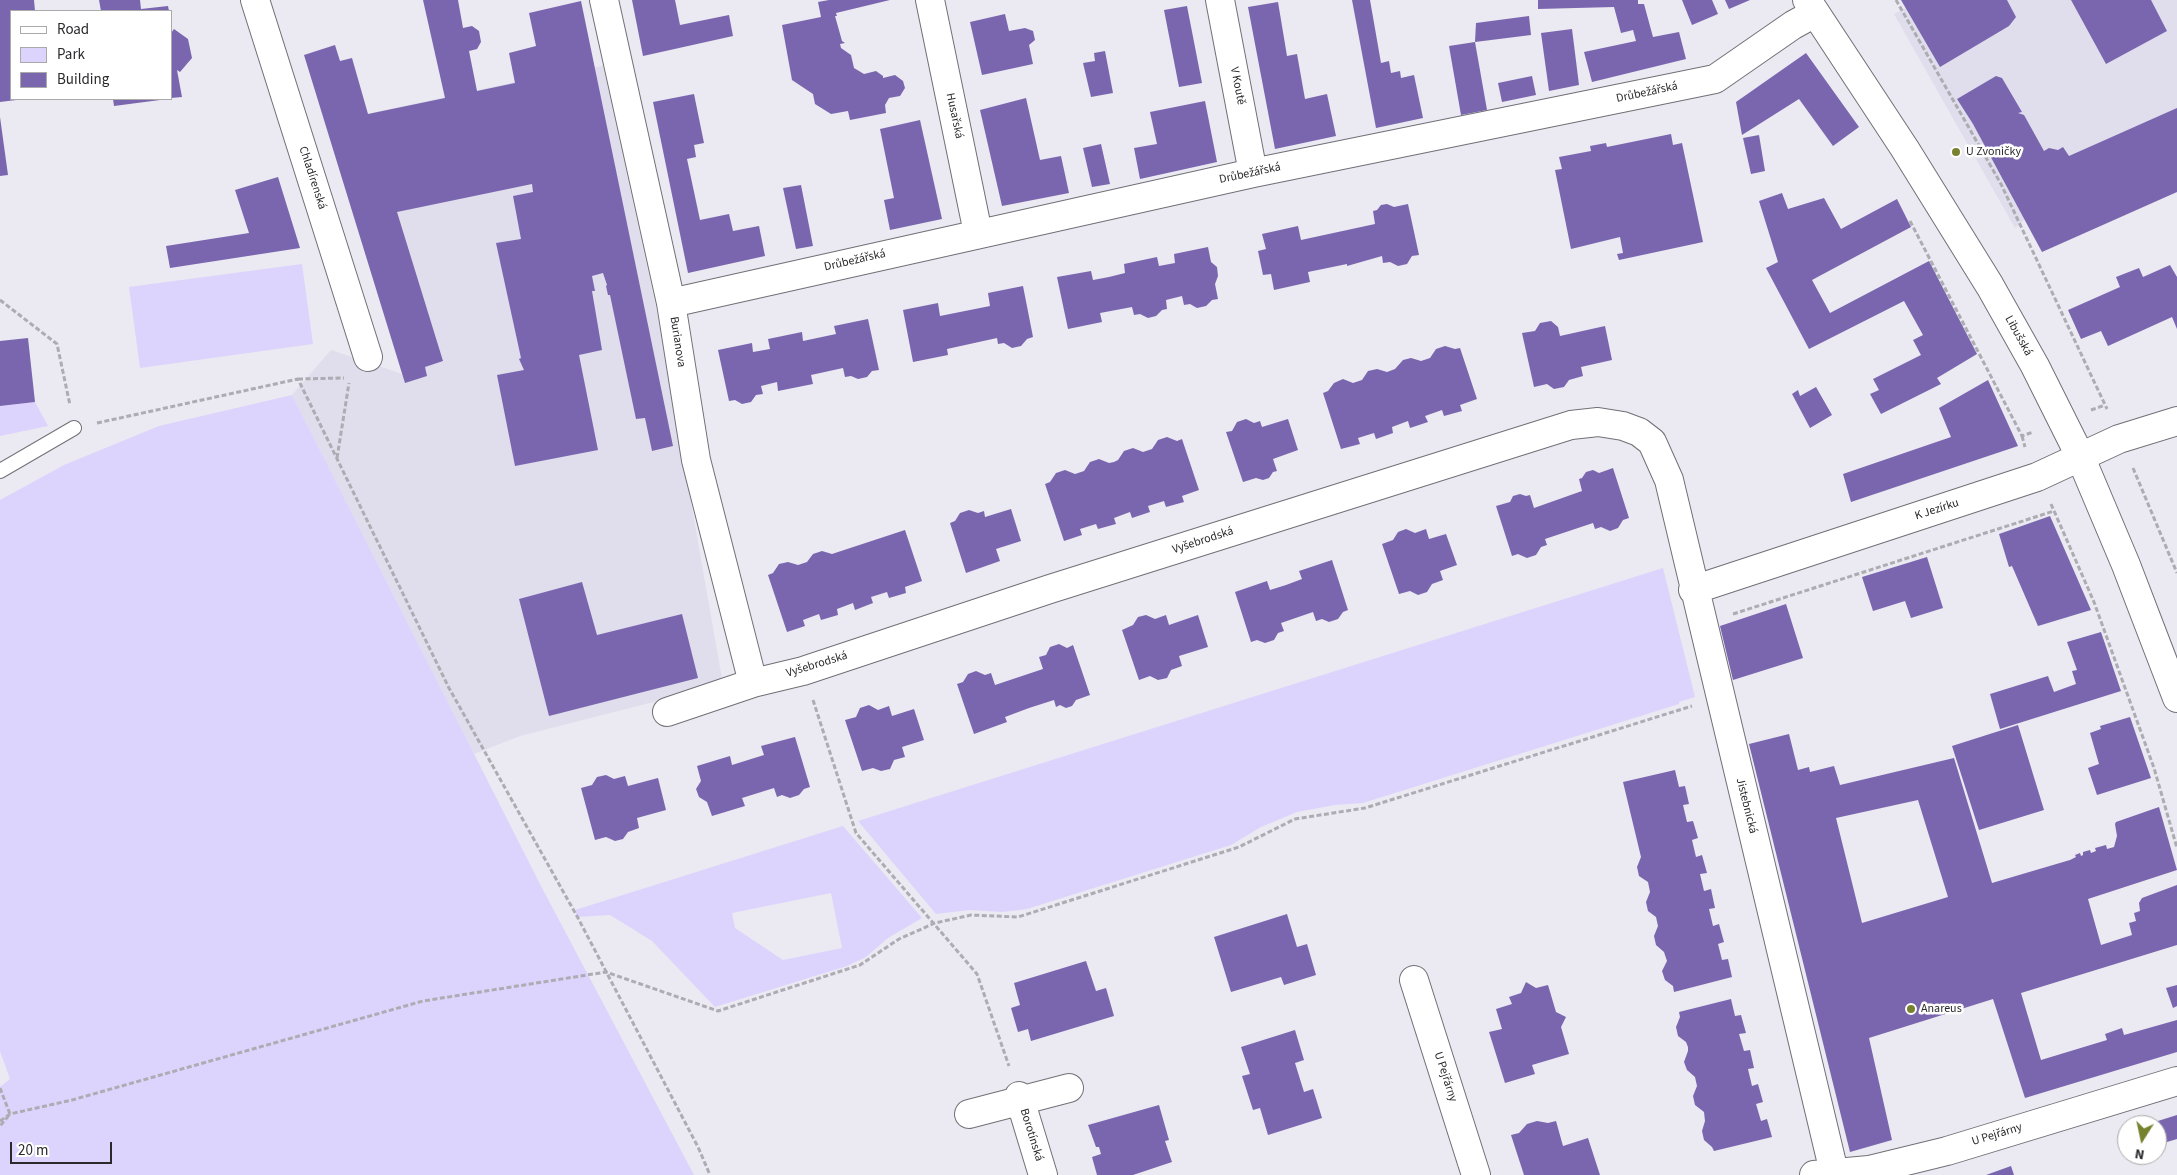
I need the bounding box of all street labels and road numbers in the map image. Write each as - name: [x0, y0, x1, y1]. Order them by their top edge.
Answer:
- street label: V Koutě: [1226, 66, 1248, 106]
- street label: Drůbežářská: [1615, 79, 1679, 107]
- street label: Husařská: [942, 92, 966, 140]
- street label: Chladírenská: [295, 145, 329, 211]
- street label: Drůbežářská: [1218, 160, 1282, 188]
- street label: Drůbežářská: [823, 247, 887, 275]
- street label: Libušská: [2001, 313, 2035, 359]
- street label: Burianova: [666, 316, 688, 368]
- street label: K Jezírku: [1913, 496, 1961, 524]
- street label: Vyšebrodská: [1171, 524, 1235, 558]
- street label: Vyšebrodská: [785, 649, 849, 681]
- street label: Jistebnická: [1732, 777, 1760, 835]
- street label: U Pejřárny: [1430, 1050, 1460, 1104]
- street label: Borotínská: [1016, 1107, 1046, 1163]
- street label: U Pejřárny: [1970, 1121, 2024, 1149]

